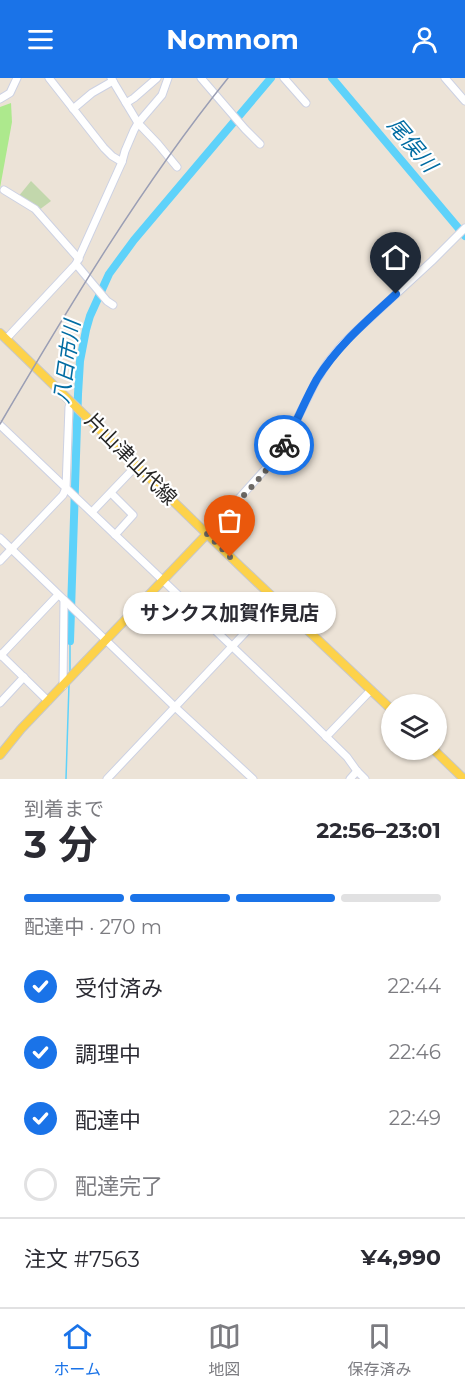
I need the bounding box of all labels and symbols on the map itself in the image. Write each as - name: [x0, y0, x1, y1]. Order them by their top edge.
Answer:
- water label: 尾俣川: [383, 113, 443, 178]
- pin: [370, 232, 421, 294]
- water label: 八日市川: [48, 317, 85, 405]
- street label: 片山津山代線: [80, 408, 182, 510]
- courier: [254, 415, 314, 475]
- pin: [204, 495, 255, 557]
- callout: サンクス加賀作見店: [124, 593, 336, 635]

